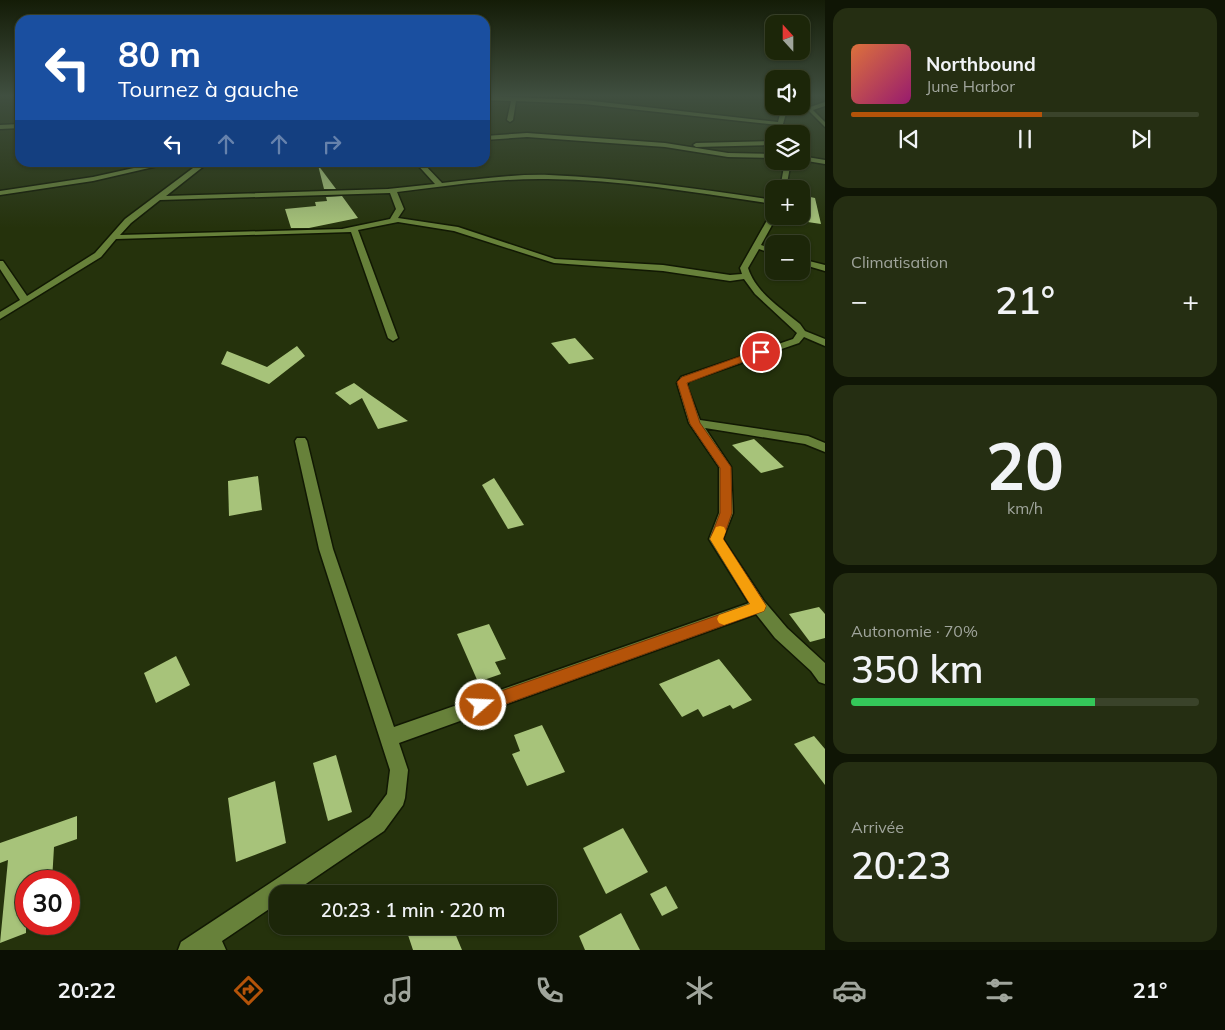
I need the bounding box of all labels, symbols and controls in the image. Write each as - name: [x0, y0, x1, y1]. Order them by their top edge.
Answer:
- north arrow: [765, 15, 810, 60]
- map controls: [765, 15, 810, 280]
- text: 80 m: [118, 32, 201, 76]
- icon: left: [35, 35, 100, 100]
- text: Northbound: [926, 52, 1036, 76]
- button: sound: [765, 70, 810, 115]
- text: Tournez à gauche: [118, 75, 299, 103]
- text: June Harbor: [926, 76, 1015, 96]
- button: layers: [765, 125, 810, 170]
- icon: previous: [895, 125, 923, 153]
- icon: pause: [1011, 125, 1039, 153]
- icon: next: [1127, 125, 1155, 153]
- icon: left: [159, 130, 187, 158]
- icon: ahead: [212, 130, 240, 158]
- icon: ahead: [265, 130, 293, 158]
- icon: right: [318, 130, 346, 158]
- button: +: [765, 180, 810, 225]
- button: −: [765, 235, 810, 280]
- text: Climatisation: [851, 252, 948, 272]
- text: 21°: [995, 276, 1055, 324]
- text: −: [851, 283, 868, 318]
- text: +: [1182, 283, 1199, 318]
- pin: [740, 331, 782, 373]
- icon: arrive: [747, 338, 775, 366]
- text: 20: [986, 425, 1064, 506]
- text: km/h: [1007, 498, 1043, 518]
- text: Autonomie · 70%: [851, 621, 978, 641]
- text: 350 km: [851, 645, 984, 693]
- position arrow: [454, 678, 506, 730]
- text: Arrivée: [851, 817, 904, 837]
- text: 20:23: [851, 841, 951, 889]
- speed limit sign: 30: [15, 870, 80, 935]
- text: 20:23 · 1 min · 220 m: [320, 898, 506, 922]
- icon: directions: [231, 973, 266, 1008]
- icon: music: [381, 973, 416, 1008]
- icon: phone: [532, 973, 567, 1008]
- icon: climate: [682, 973, 717, 1008]
- icon: car: [832, 973, 867, 1008]
- icon: filters: [982, 973, 1017, 1008]
- text: 20:22: [58, 976, 116, 1004]
- text: 21°: [1133, 976, 1167, 1004]

